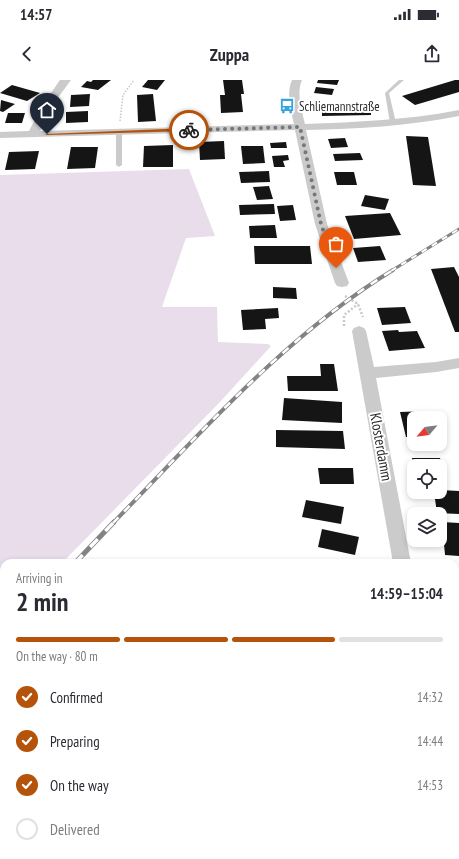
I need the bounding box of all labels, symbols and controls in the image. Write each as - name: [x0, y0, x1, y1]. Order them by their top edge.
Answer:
- text: 14:57: [20, 5, 52, 24]
- icon: back: [16, 43, 38, 65]
- text: Zuppa: [210, 43, 249, 66]
- icon: share: [421, 43, 443, 65]
- pin: [30, 93, 64, 134]
- bus stop icon: Schliemannstraße: [278, 97, 296, 115]
- place label: Schliemannstraße: [299, 98, 380, 115]
- icon: home: [36, 99, 58, 121]
- courier: [169, 110, 209, 150]
- icon: bike: [178, 119, 200, 141]
- pin: [319, 227, 353, 268]
- icon: bag: [325, 233, 347, 255]
- street label: Klosterdamm: [366, 411, 397, 482]
- north arrow: [407, 411, 447, 451]
- map controls: [407, 411, 447, 547]
- button: locate: [407, 459, 447, 499]
- button: layers: [407, 507, 447, 547]
- text: Arriving in: [16, 570, 63, 587]
- text: 14:59–15:04: [370, 584, 443, 603]
- text: 2 min: [16, 585, 69, 618]
- text: On the way · 80 m: [16, 648, 98, 665]
- icon: check: [16, 686, 38, 708]
- text: Confirmed: [50, 688, 103, 707]
- text: 14:32: [417, 689, 443, 706]
- icon: check: [16, 730, 38, 752]
- text: Preparing: [50, 732, 100, 751]
- text: 14:44: [417, 733, 443, 750]
- icon: check: [16, 774, 38, 796]
- text: On the way: [50, 776, 109, 795]
- text: 14:53: [417, 777, 443, 794]
- text: Delivered: [50, 820, 100, 839]

